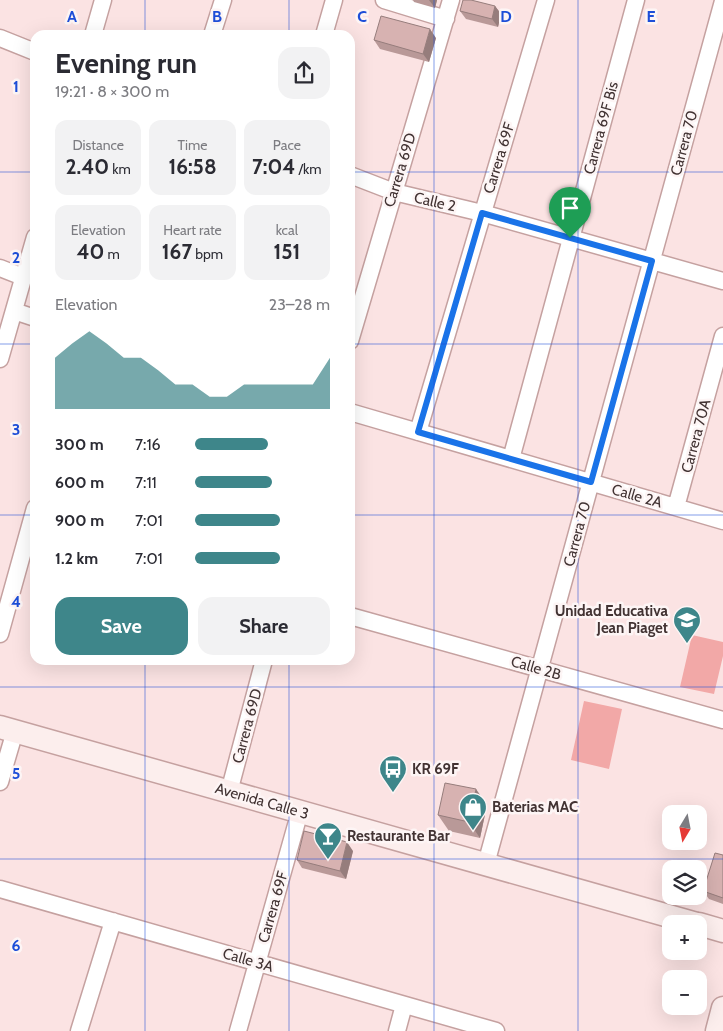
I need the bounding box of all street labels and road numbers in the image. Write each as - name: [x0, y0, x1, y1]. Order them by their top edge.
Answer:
- street label: Carrera 69F Bis: [580, 80, 622, 176]
- street label: Carrera 70: [667, 109, 701, 177]
- street label: Carrera 69F: [480, 120, 518, 196]
- street label: Carrera 69D: [380, 131, 420, 209]
- street label: Calle 2: [412, 188, 458, 216]
- street label: Carrera 70A: [678, 396, 715, 475]
- street label: Calle 2A: [610, 480, 665, 512]
- street label: Carrera 70: [560, 500, 594, 568]
- street label: Calle 2B: [509, 652, 563, 684]
- street label: Carrera 69D: [228, 687, 266, 765]
- street label: Avenida Calle 3: [213, 779, 311, 823]
- street label: Carrera 69F: [254, 869, 292, 945]
- street label: Calle 3A: [221, 944, 276, 976]

